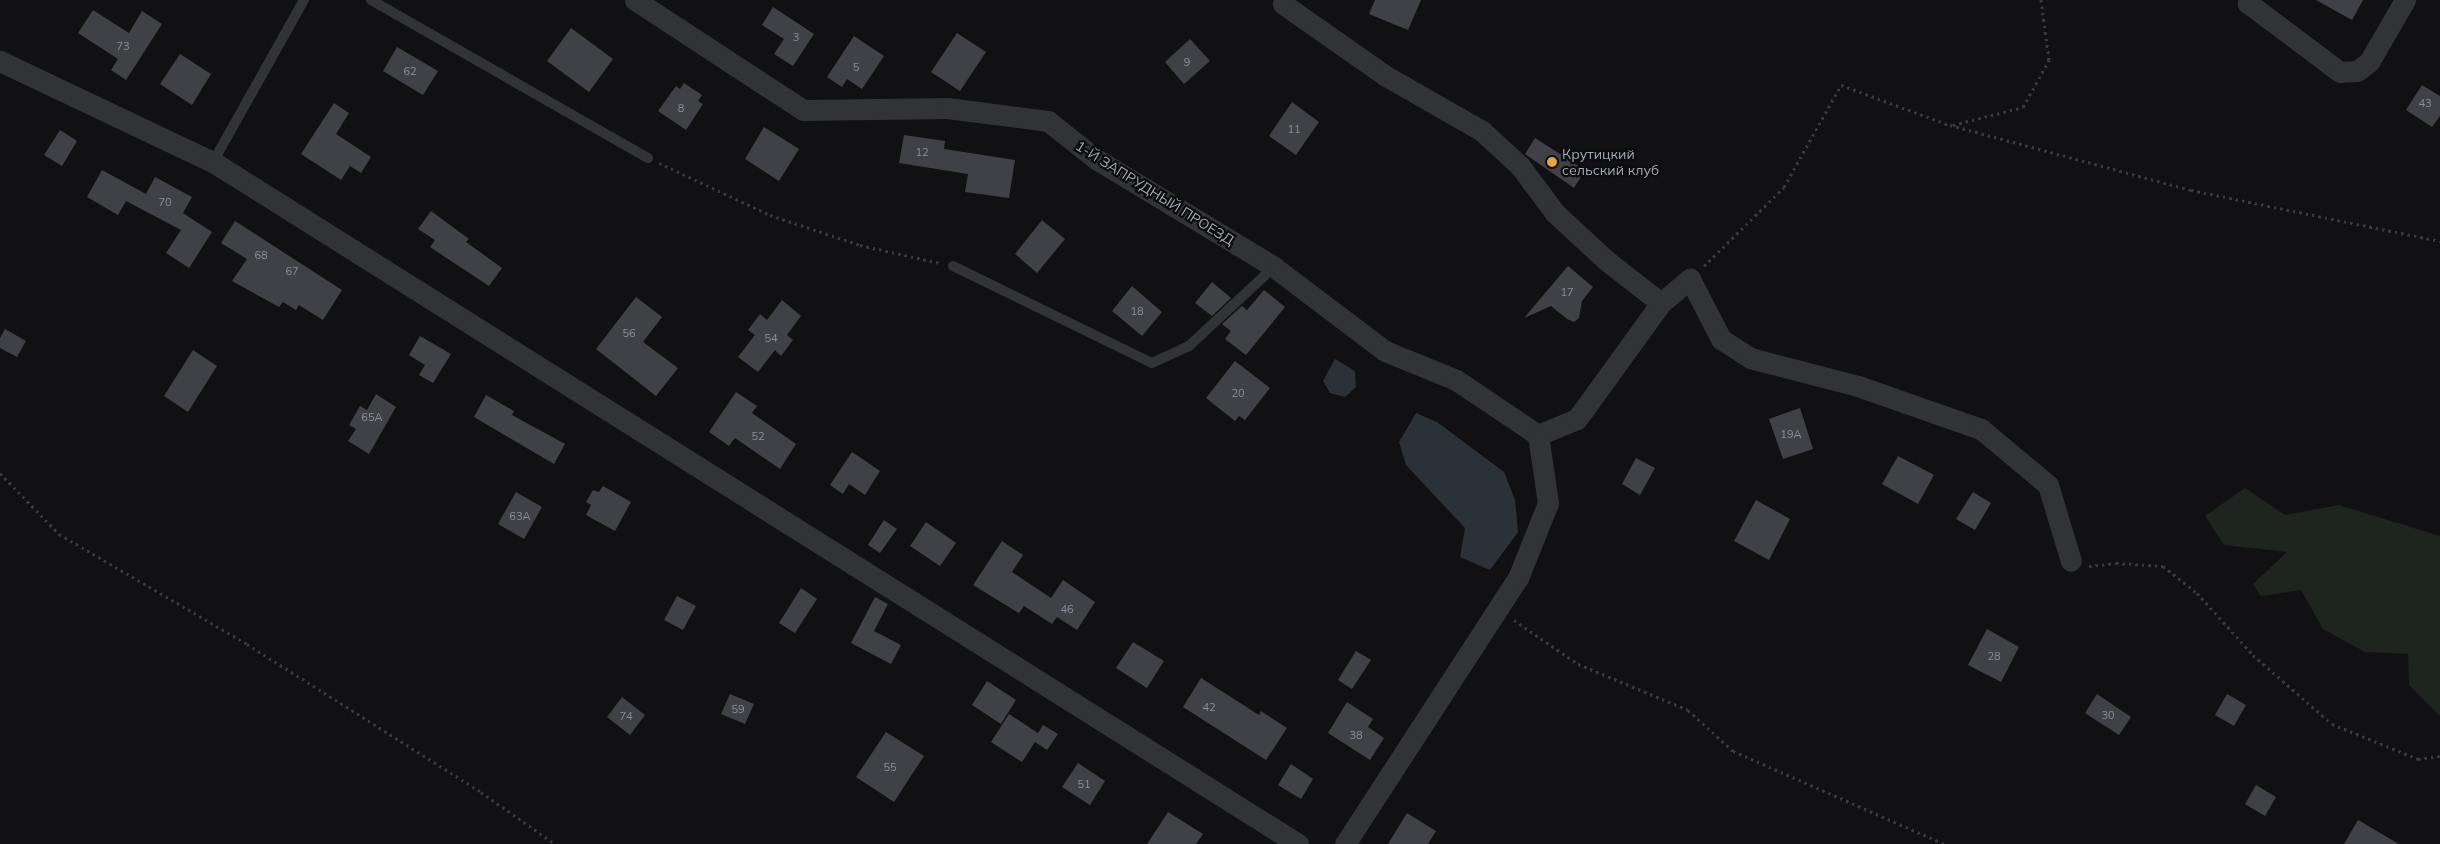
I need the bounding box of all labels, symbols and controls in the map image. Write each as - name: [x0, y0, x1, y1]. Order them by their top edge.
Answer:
- house number: 3: [793, 30, 799, 44]
- house number: 73: [116, 39, 130, 53]
- house number: 9: [1184, 55, 1190, 69]
- house number: 5: [853, 60, 859, 74]
- house number: 62: [403, 64, 417, 78]
- house number: 43: [2418, 96, 2432, 110]
- house number: 8: [678, 101, 684, 115]
- house number: 11: [1287, 122, 1301, 136]
- street label: 1-Й ЗАПРУДНЫЙ ПРОЕЗД: [1073, 137, 1237, 249]
- house number: 12: [915, 145, 929, 159]
- place label: Крутицкий сельский клуб: [1562, 146, 1659, 178]
- marker: Крутицкий сельский клуб: [1546, 156, 1558, 168]
- house number: 70: [158, 195, 172, 209]
- house number: 68: [254, 248, 268, 262]
- house number: 67: [285, 264, 299, 278]
- house number: 17: [1560, 285, 1574, 299]
- house number: 18: [1130, 304, 1144, 318]
- house number: 56: [622, 326, 636, 340]
- house number: 54: [764, 331, 778, 345]
- house number: 20: [1231, 386, 1245, 400]
- house number: 65А: [361, 410, 383, 424]
- house number: 19А: [1780, 427, 1802, 441]
- house number: 52: [751, 429, 765, 443]
- house number: 63А: [509, 509, 531, 523]
- house number: 46: [1060, 602, 1074, 616]
- house number: 28: [1987, 649, 2001, 663]
- house number: 42: [1202, 700, 1216, 714]
- house number: 59: [731, 702, 745, 716]
- house number: 30: [2101, 708, 2115, 722]
- house number: 74: [619, 709, 633, 723]
- house number: 38: [1349, 728, 1363, 742]
- house number: 55: [883, 760, 897, 774]
- house number: 51: [1077, 777, 1091, 791]

